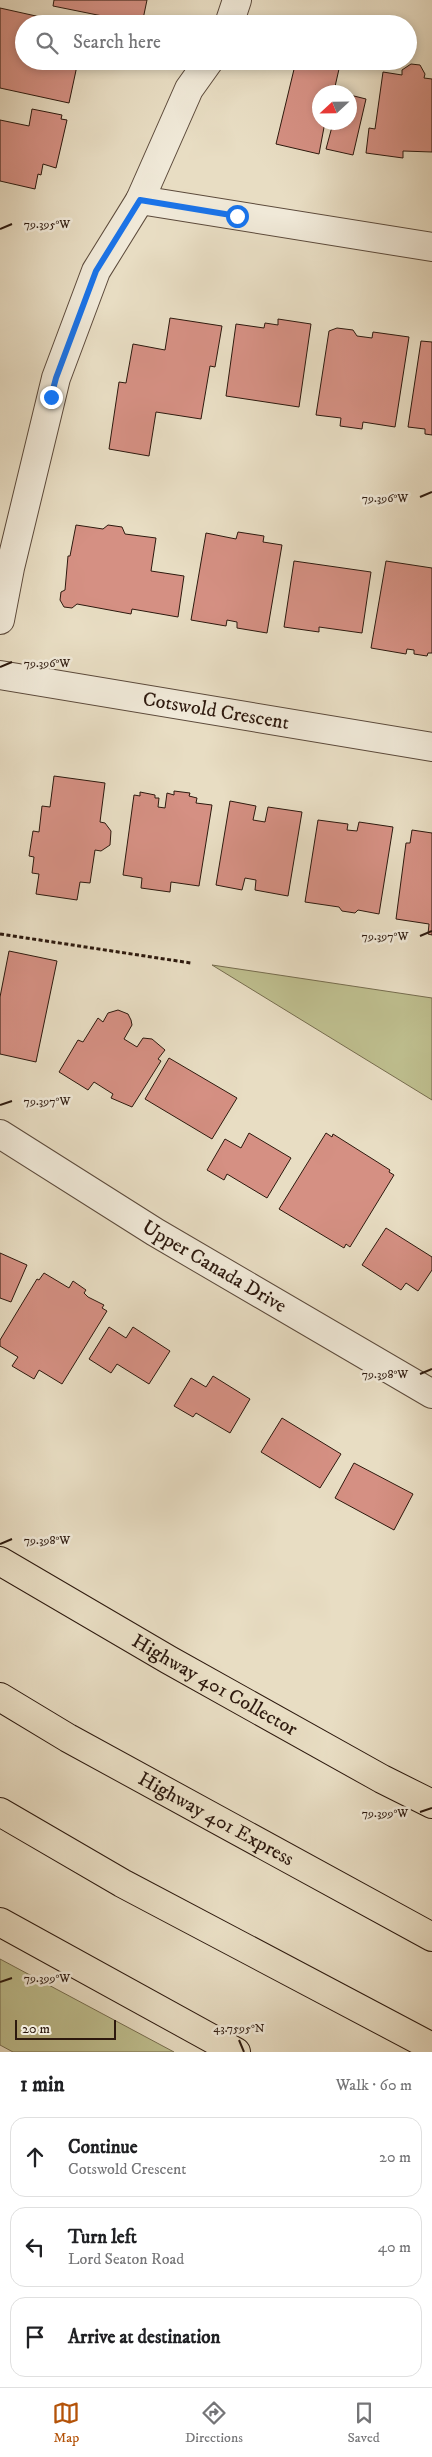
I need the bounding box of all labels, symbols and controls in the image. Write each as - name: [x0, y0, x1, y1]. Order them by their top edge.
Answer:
- search box: [15, 15, 417, 70]
- icon: search: [33, 29, 61, 57]
- text: Search here: [73, 31, 161, 54]
- north arrow: [312, 85, 357, 130]
- route start: [226, 205, 249, 228]
- text: 79.395°W: [24, 217, 71, 232]
- route end: [40, 386, 63, 409]
- text: 79.396°W: [362, 491, 409, 506]
- text: 79.396°W: [24, 656, 71, 671]
- street label: Cotswold Crescent: [141, 686, 291, 736]
- text: 79.397°W: [362, 929, 409, 944]
- text: 79.397°W: [24, 1094, 71, 1109]
- street label: Upper Canada Drive: [137, 1214, 291, 1319]
- text: 79.398°W: [362, 1367, 409, 1382]
- text: 79.398°W: [24, 1533, 71, 1548]
- street label: Highway 401 Collector: [127, 1628, 302, 1742]
- street label: Highway 401 Express: [134, 1766, 299, 1872]
- text: 79.399°W: [362, 1806, 409, 1821]
- text: 79.399°W: [24, 1971, 71, 1986]
- scale bar: [15, 2017, 116, 2040]
- text: 20 m: [22, 2020, 50, 2038]
- text: 43.7595°N: [213, 2021, 265, 2036]
- text: 1 min: [20, 2072, 64, 2098]
- text: Walk · 60 m: [336, 2075, 412, 2095]
- text: Continue: [68, 2136, 138, 2159]
- icon: ahead: [21, 2143, 49, 2171]
- text: 20 m: [379, 2147, 411, 2167]
- text: Cotswold Crescent: [68, 2159, 186, 2179]
- text: Turn left: [68, 2226, 137, 2249]
- icon: left: [21, 2233, 49, 2261]
- text: 40 m: [378, 2237, 411, 2257]
- text: Lord Seaton Road: [68, 2249, 184, 2269]
- icon: arrive: [21, 2323, 49, 2351]
- text: Arrive at destination: [68, 2326, 220, 2349]
- tab: Map: [52, 2399, 80, 2447]
- tab: Directions: [185, 2399, 243, 2447]
- tab: Saved: [348, 2399, 380, 2447]

